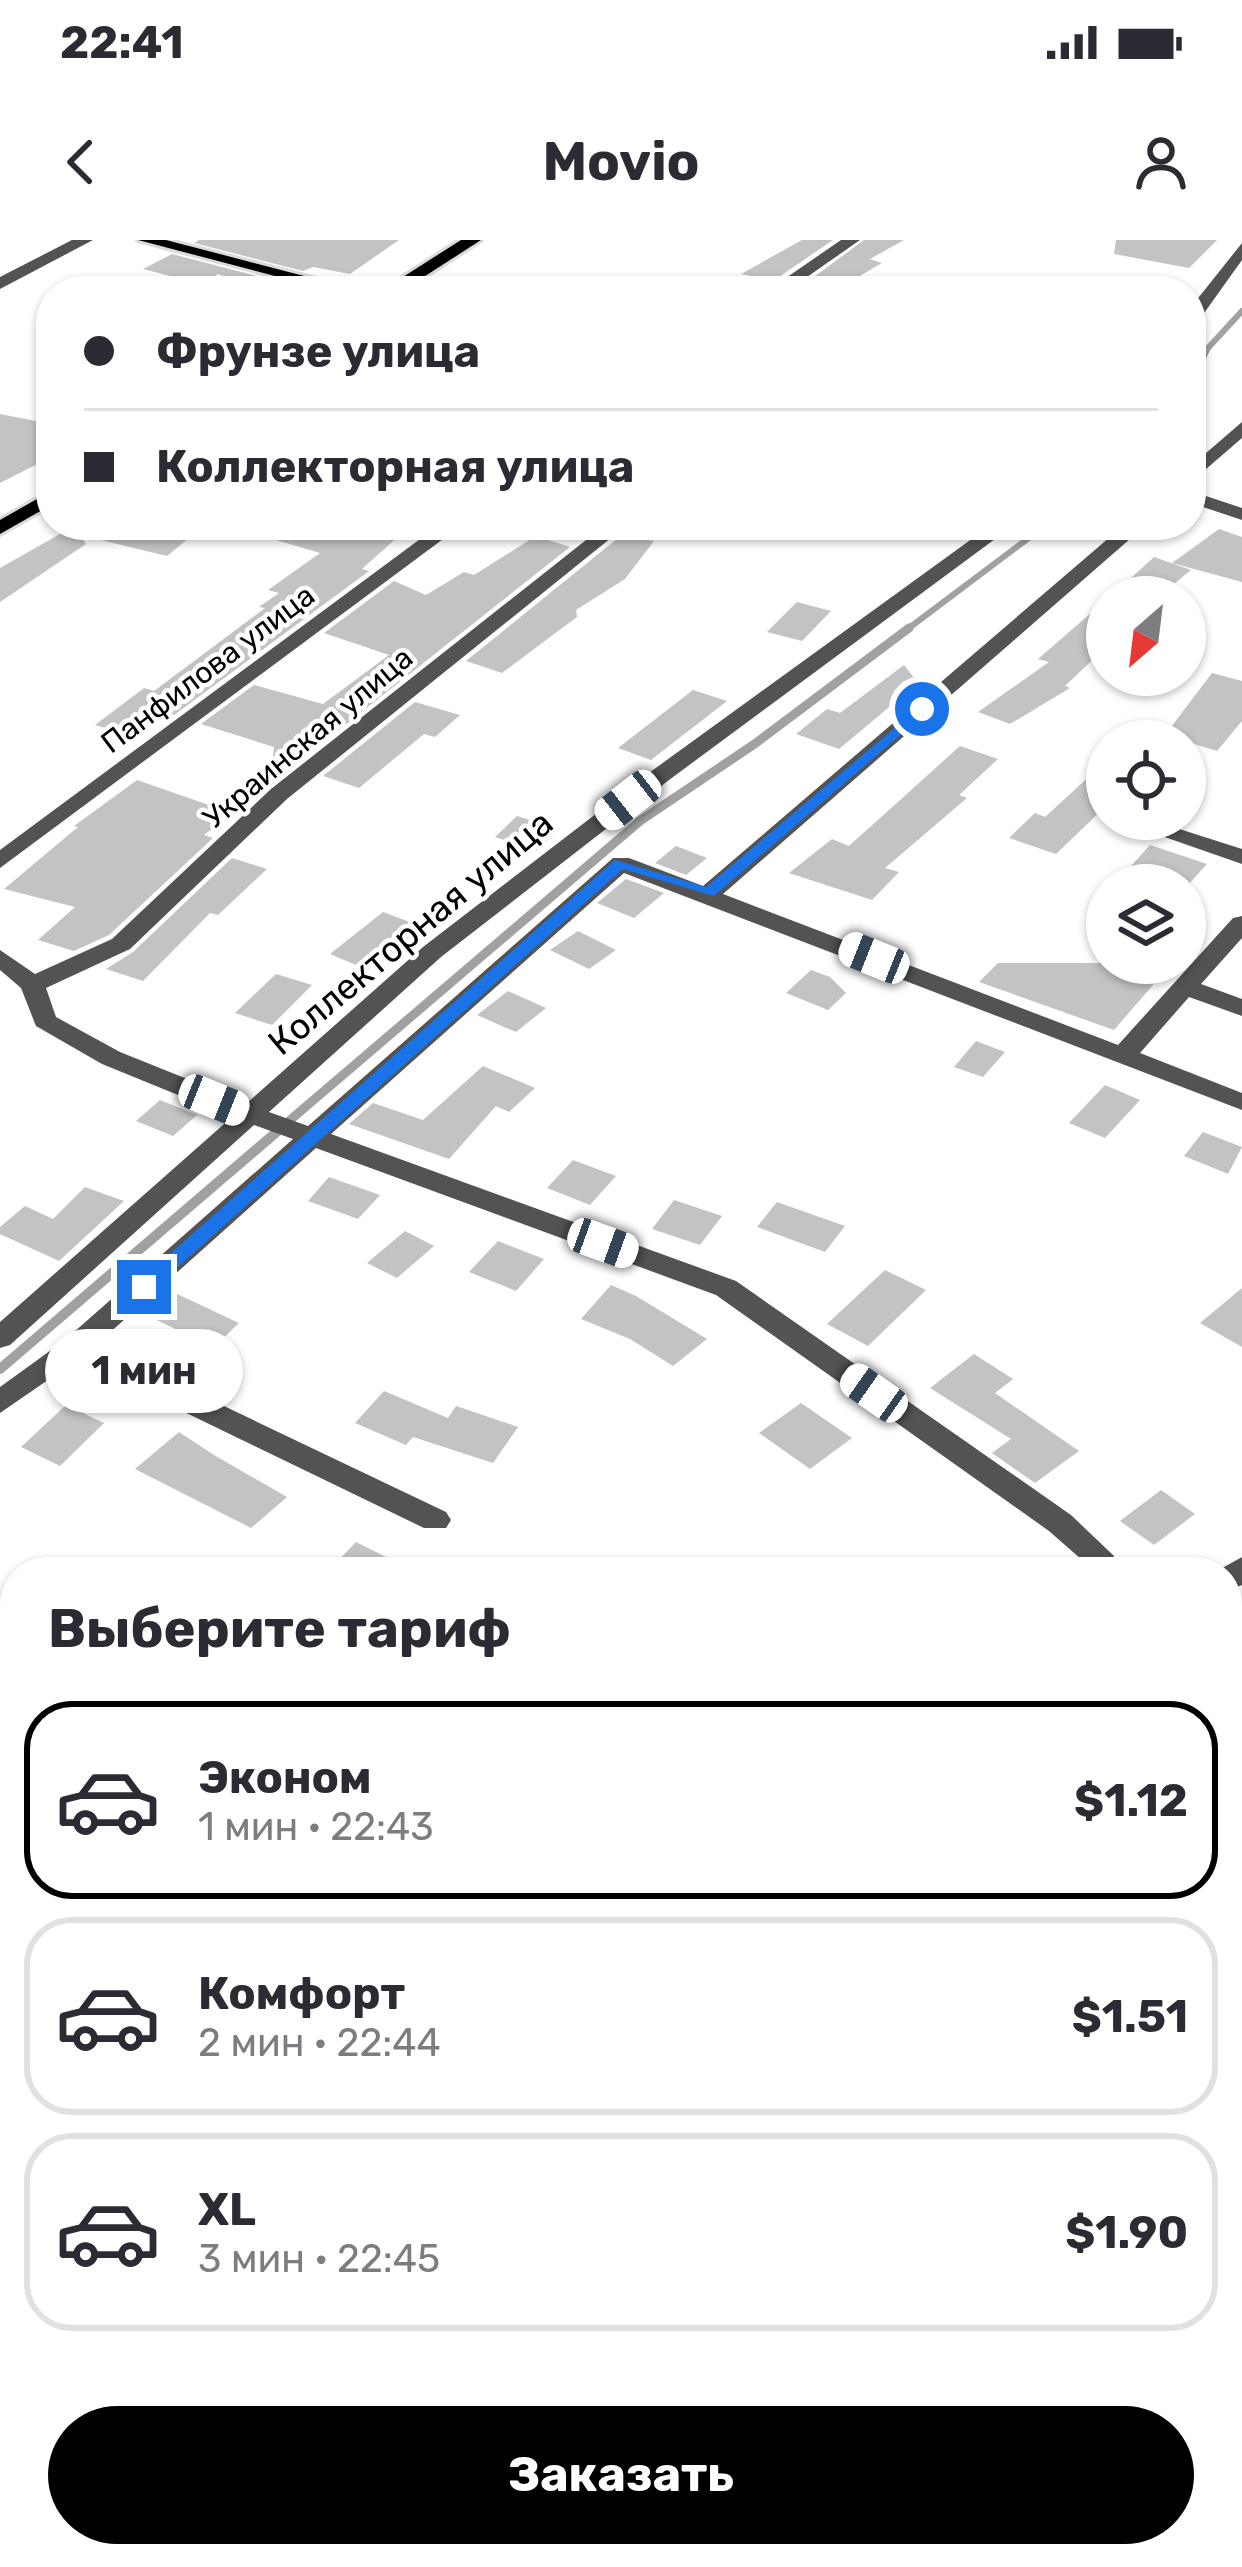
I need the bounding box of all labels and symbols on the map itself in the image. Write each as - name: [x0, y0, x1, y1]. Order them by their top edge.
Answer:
- north arrow: [1086, 576, 1206, 696]
- street label: Панфилова улица: [94, 577, 322, 761]
- street label: Украинская улица: [196, 640, 420, 836]
- route start: [895, 682, 949, 736]
- car: [589, 764, 667, 836]
- street label: Коллекторная улица: [259, 801, 561, 1064]
- car: [834, 928, 914, 988]
- car: [174, 1070, 254, 1130]
- car: [563, 1214, 643, 1272]
- route end: [117, 1260, 171, 1314]
- callout: 1 мин: [45, 1329, 243, 1413]
- car: [834, 1358, 914, 1428]

